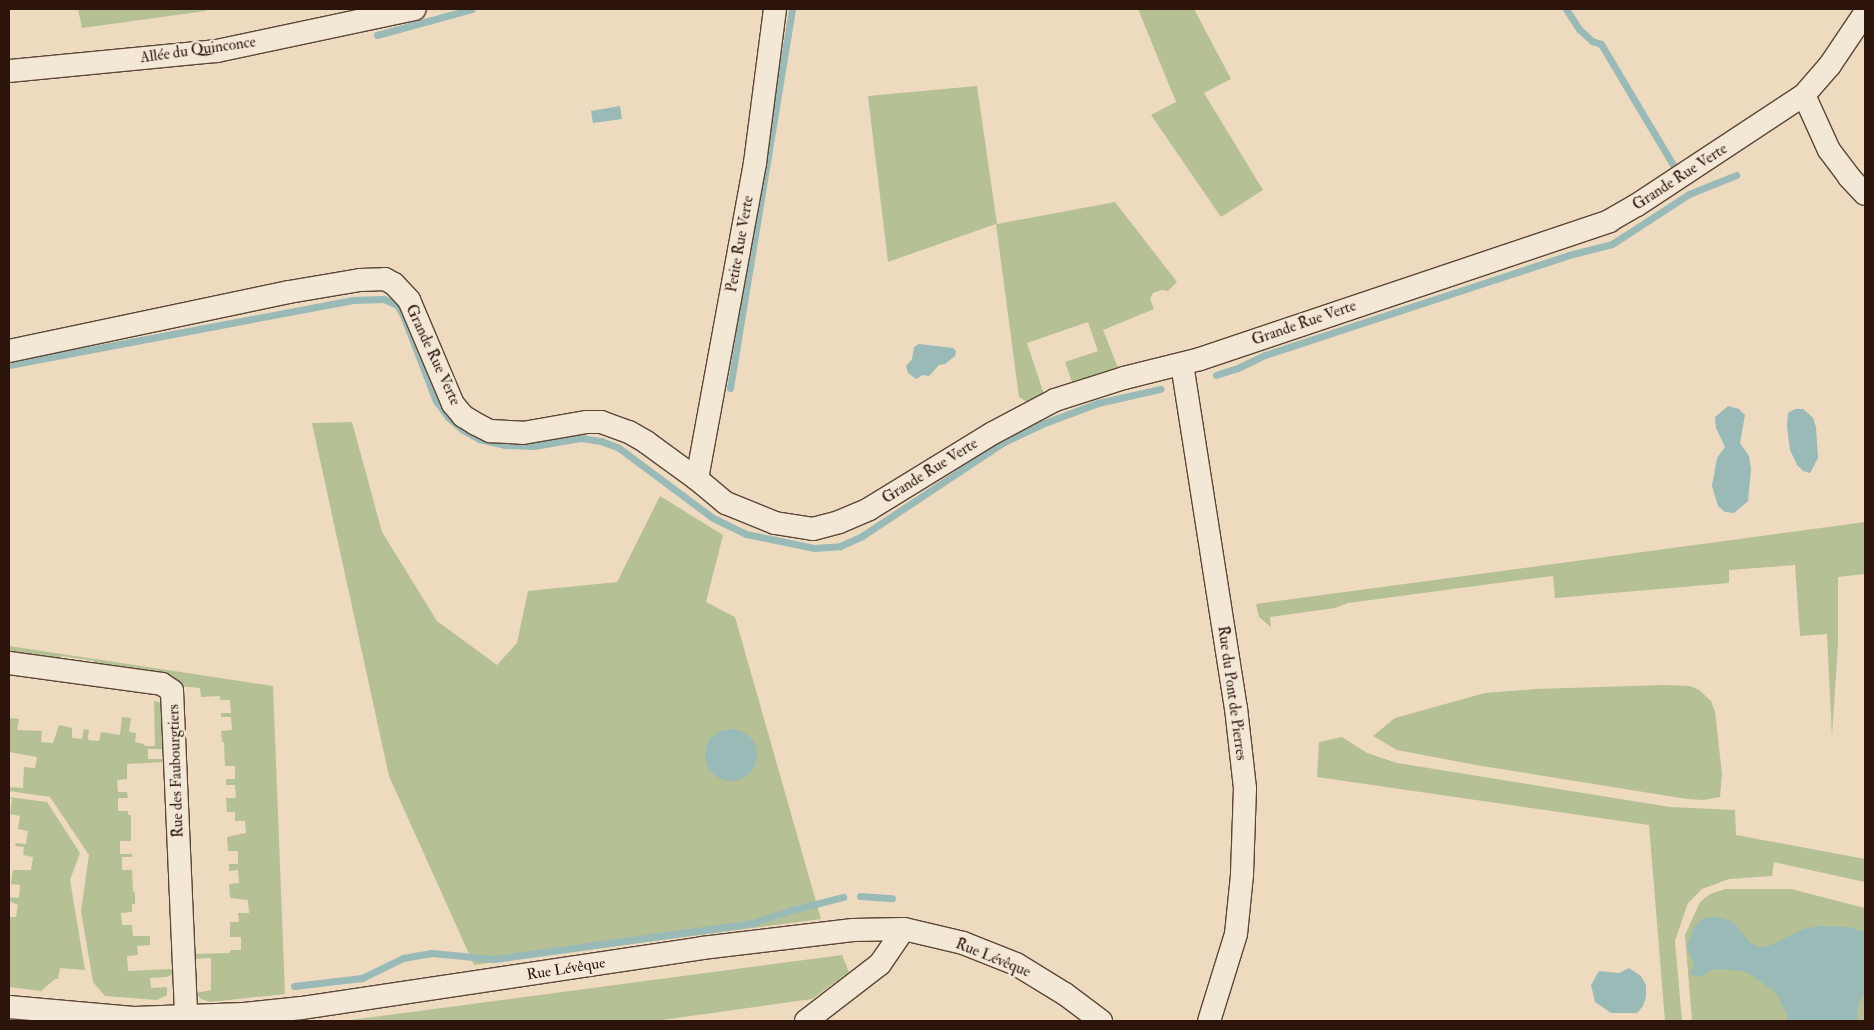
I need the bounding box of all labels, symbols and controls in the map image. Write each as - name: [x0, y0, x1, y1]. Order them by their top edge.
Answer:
- street label: Allée du Quinconce: [139, 33, 257, 67]
- street label: Grande Rue Verte: [1629, 140, 1731, 214]
- street label: Petite Rue Verte: [723, 194, 757, 294]
- street label: Grande Rue Verte: [1250, 297, 1358, 349]
- street label: Grande Rue Verte: [402, 302, 464, 408]
- street label: Grande Rue Verte: [879, 434, 981, 508]
- street label: Rue du Pont de Pierres: [1214, 625, 1250, 761]
- street label: Rue des Faubourgtiers: [165, 704, 187, 838]
- street label: Rue Lévêque: [953, 935, 1033, 981]
- street label: Rue Lévêque: [525, 954, 607, 984]

